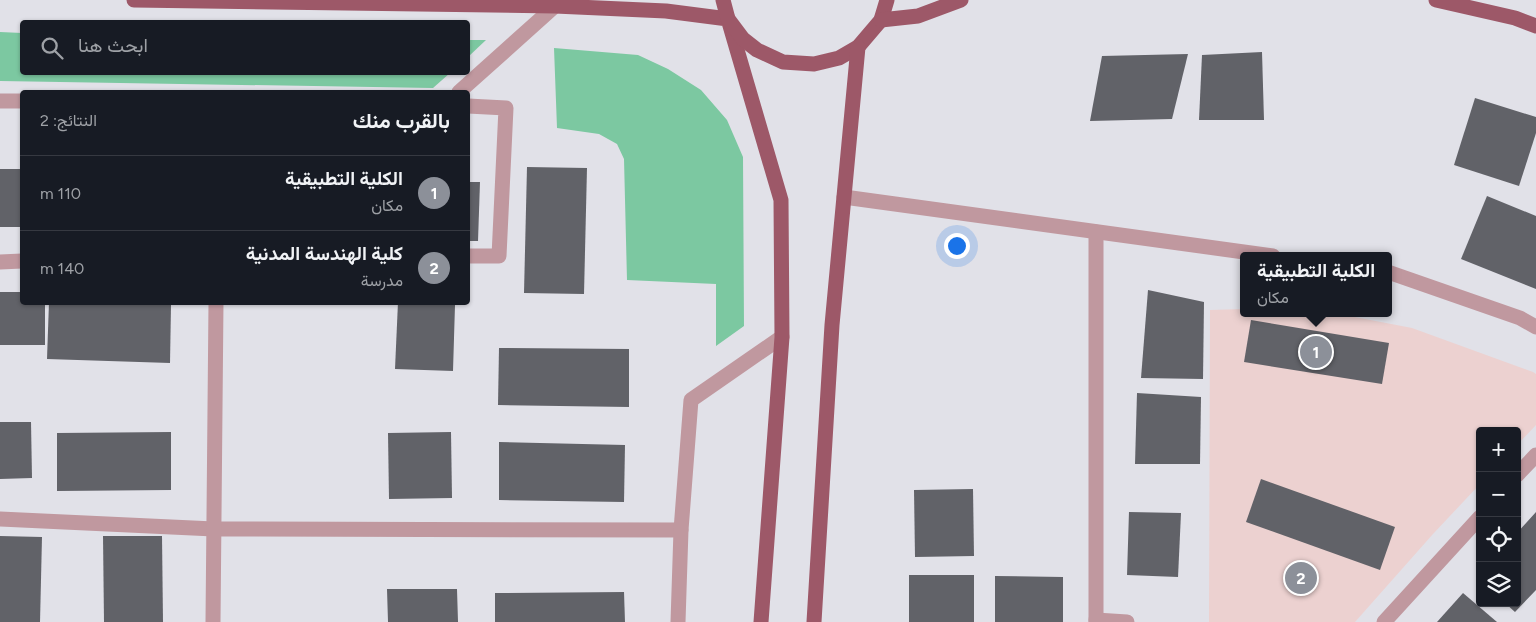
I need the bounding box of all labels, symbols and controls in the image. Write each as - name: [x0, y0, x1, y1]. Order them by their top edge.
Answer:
- search box: [20, 20, 470, 75]
- icon: search: [38, 34, 66, 62]
- text: ابحث هنا: [78, 34, 148, 57]
- text: بالقرب منك: [353, 108, 450, 133]
- text: النتائج: 2: [40, 111, 97, 130]
- text: الكلية التطبيقية: [285, 167, 403, 190]
- text: 110 m: [40, 184, 81, 203]
- text: 1: [431, 184, 437, 203]
- text: مكان: [371, 196, 403, 215]
- your location: [944, 233, 970, 259]
- text: كلية الهندسة المدنية: [246, 242, 403, 265]
- popup: [1240, 252, 1392, 317]
- text: 140 m: [40, 259, 84, 278]
- text: 2: [429, 259, 439, 278]
- text: الكلية التطبيقية: [1257, 259, 1375, 282]
- text: مدرسة: [361, 271, 403, 290]
- text: مكان: [1257, 288, 1289, 307]
- pin: 1: [1300, 333, 1332, 371]
- map controls: [1476, 427, 1521, 607]
- button: +: [1476, 427, 1521, 472]
- button: −: [1476, 472, 1521, 517]
- button: locate: [1476, 517, 1521, 562]
- pin: 2: [1285, 559, 1317, 597]
- button: layers: [1476, 562, 1521, 607]

